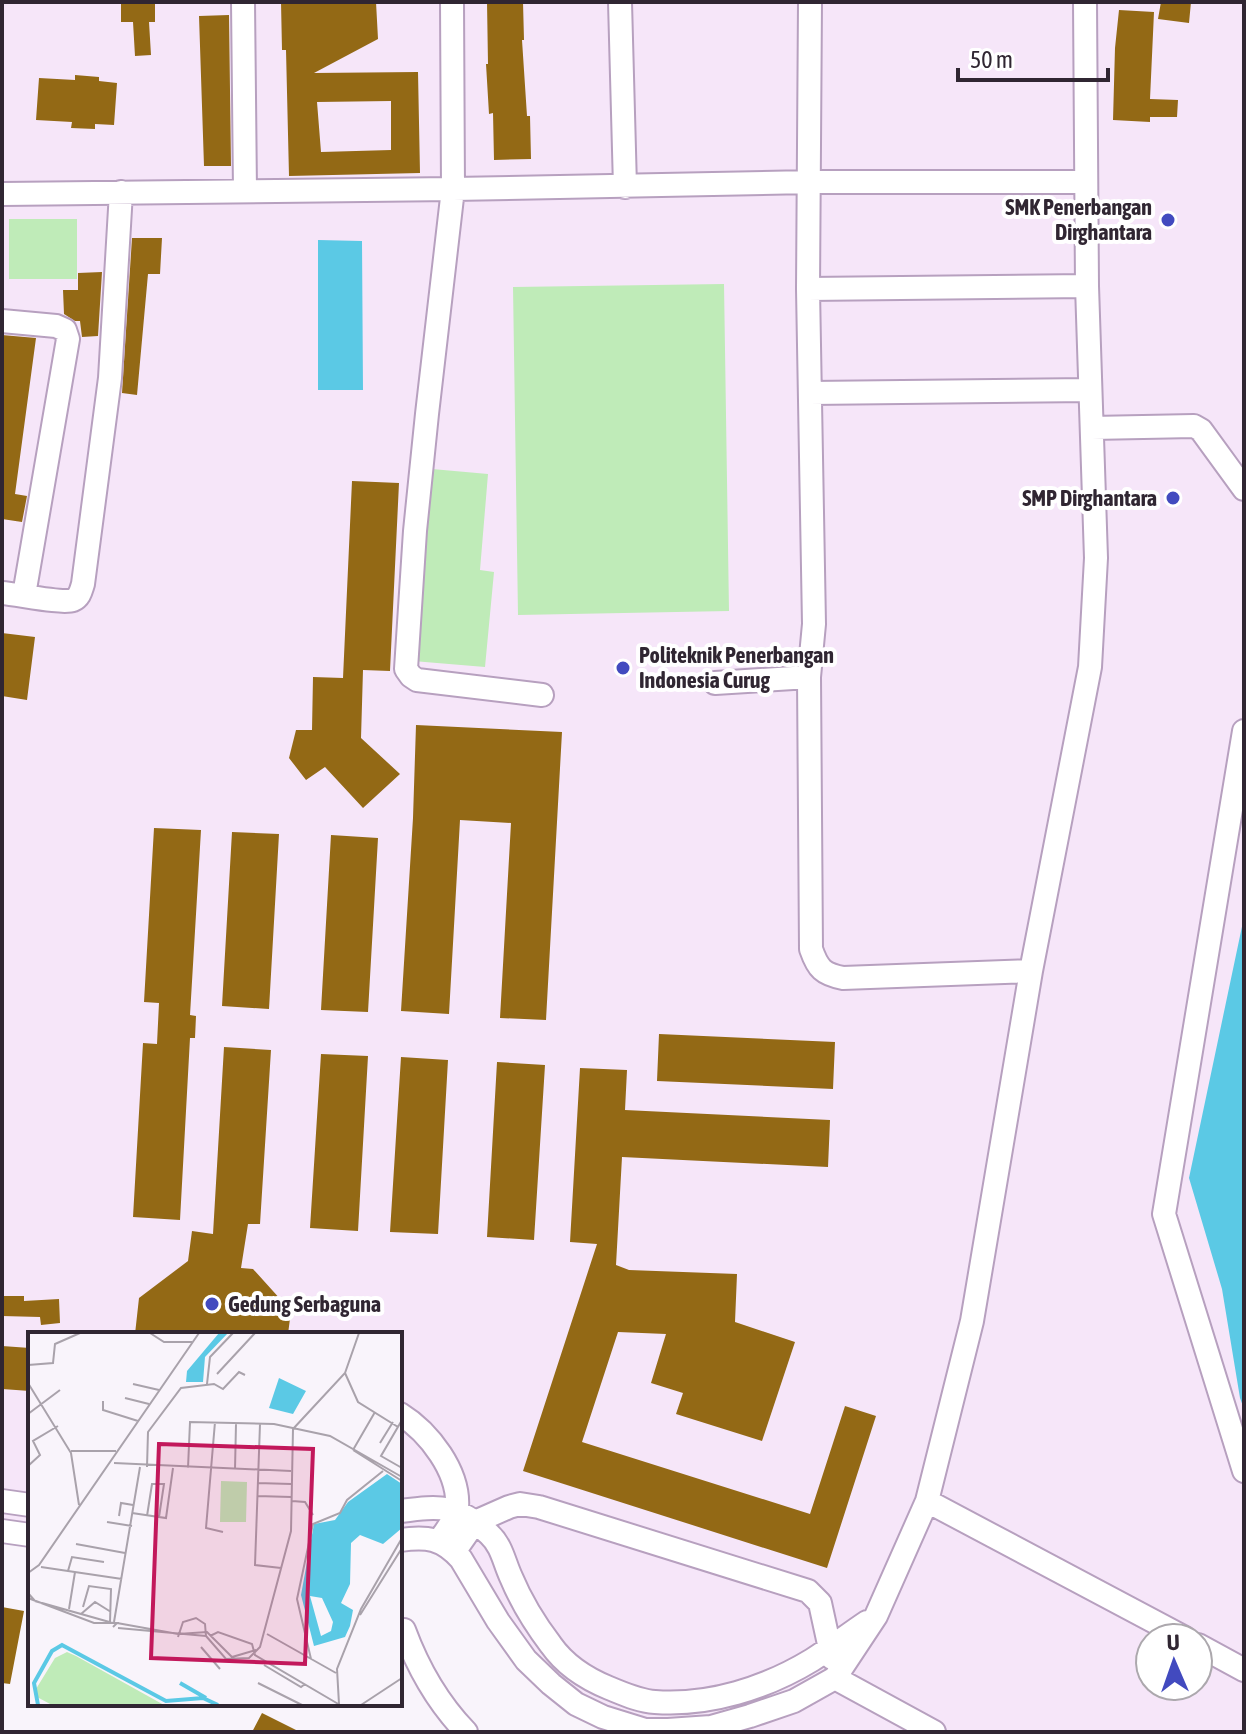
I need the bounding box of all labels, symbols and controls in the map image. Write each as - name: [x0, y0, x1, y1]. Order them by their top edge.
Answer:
- scale bar: [958, 32, 1108, 82]
- text: 50 m: [970, 46, 1013, 73]
- place label: SMK Penerbangan Dirghantara: [1005, 194, 1152, 245]
- marker: SMK Penerbangan Dirghantara: [1159, 211, 1177, 229]
- place label: SMP Dirghantara: [1022, 485, 1157, 511]
- marker: SMP Dirghantara: [1164, 489, 1182, 507]
- place label: Politeknik Penerbangan Indonesia Curug: [639, 642, 834, 693]
- marker: Politeknik Penerbangan Indonesia Curug: [614, 659, 632, 677]
- place label: Gedung Serbaguna: [228, 1291, 381, 1317]
- marker: Gedung Serbaguna: [203, 1295, 221, 1313]
- inset map: [28, 1332, 402, 1706]
- north arrow: [1134, 1622, 1214, 1702]
- text: U: [1166, 1629, 1180, 1655]

